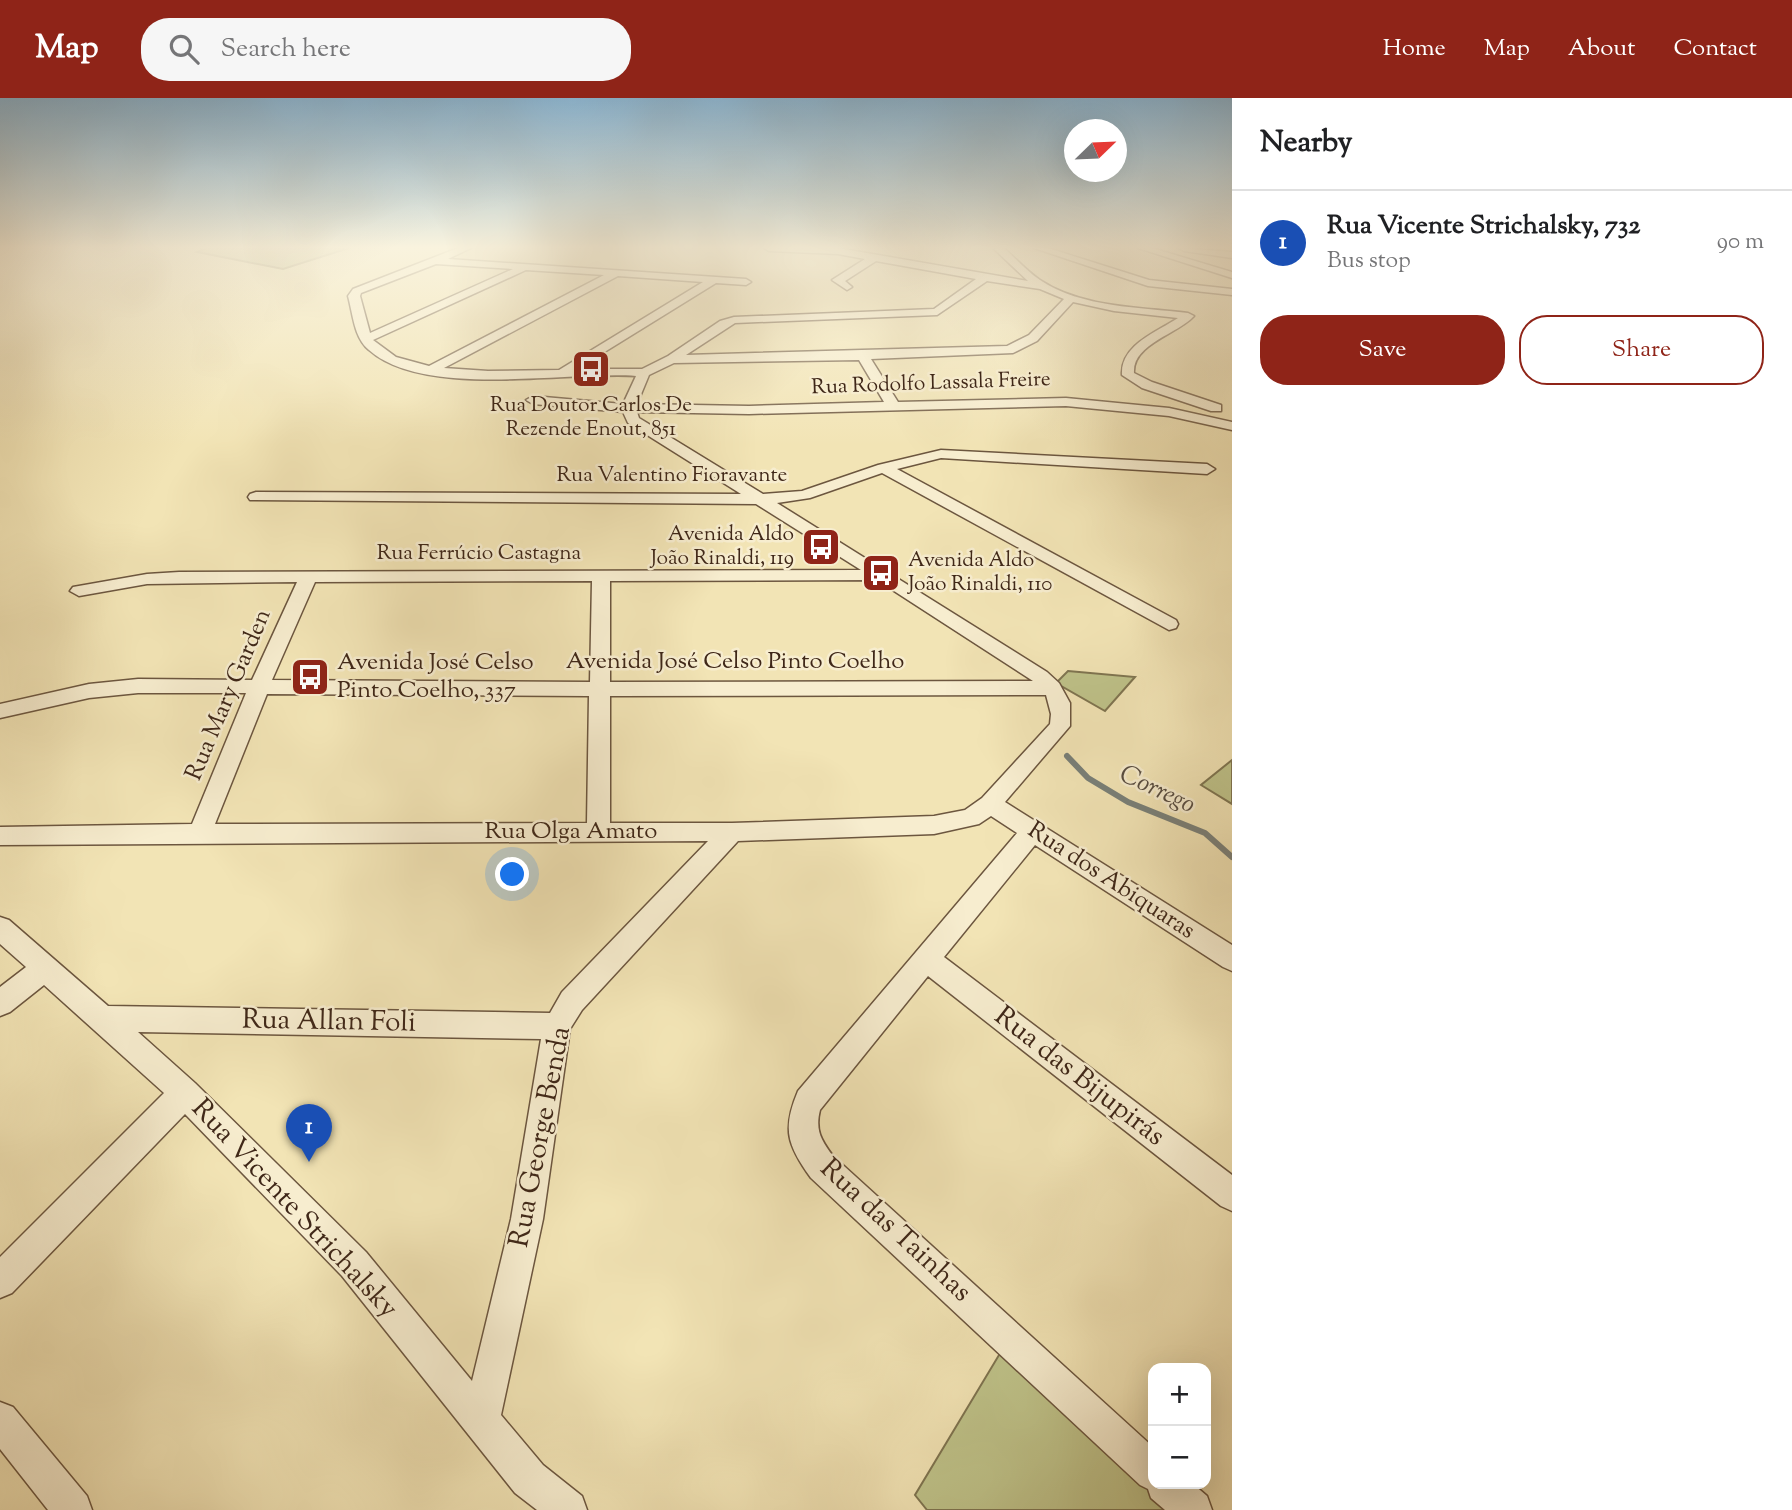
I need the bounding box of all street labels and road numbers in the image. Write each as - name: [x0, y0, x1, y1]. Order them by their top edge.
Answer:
- street label: Rua Rodolfo Lassala Freire: [811, 365, 1051, 403]
- street label: Rua Valentino Fioravante: [557, 461, 787, 491]
- street label: Rua Ferrúcio Castagna: [377, 539, 582, 569]
- street label: Rua Mary Garden: [178, 604, 280, 786]
- street label: Avenida José Celso Pinto Coelho: [566, 645, 904, 679]
- street label: Rua dos Abiquaras: [1020, 814, 1202, 948]
- street label: Rua Olga Amato: [485, 815, 657, 849]
- street label: Rua das Bijupirás: [985, 997, 1173, 1157]
- street label: Rua Allan Foli: [242, 1000, 416, 1044]
- street label: Rua George Benda: [500, 1023, 582, 1251]
- street label: Rua Vicente Strichalsky: [181, 1090, 407, 1328]
- street label: Rua das Tainhas: [810, 1150, 980, 1312]

